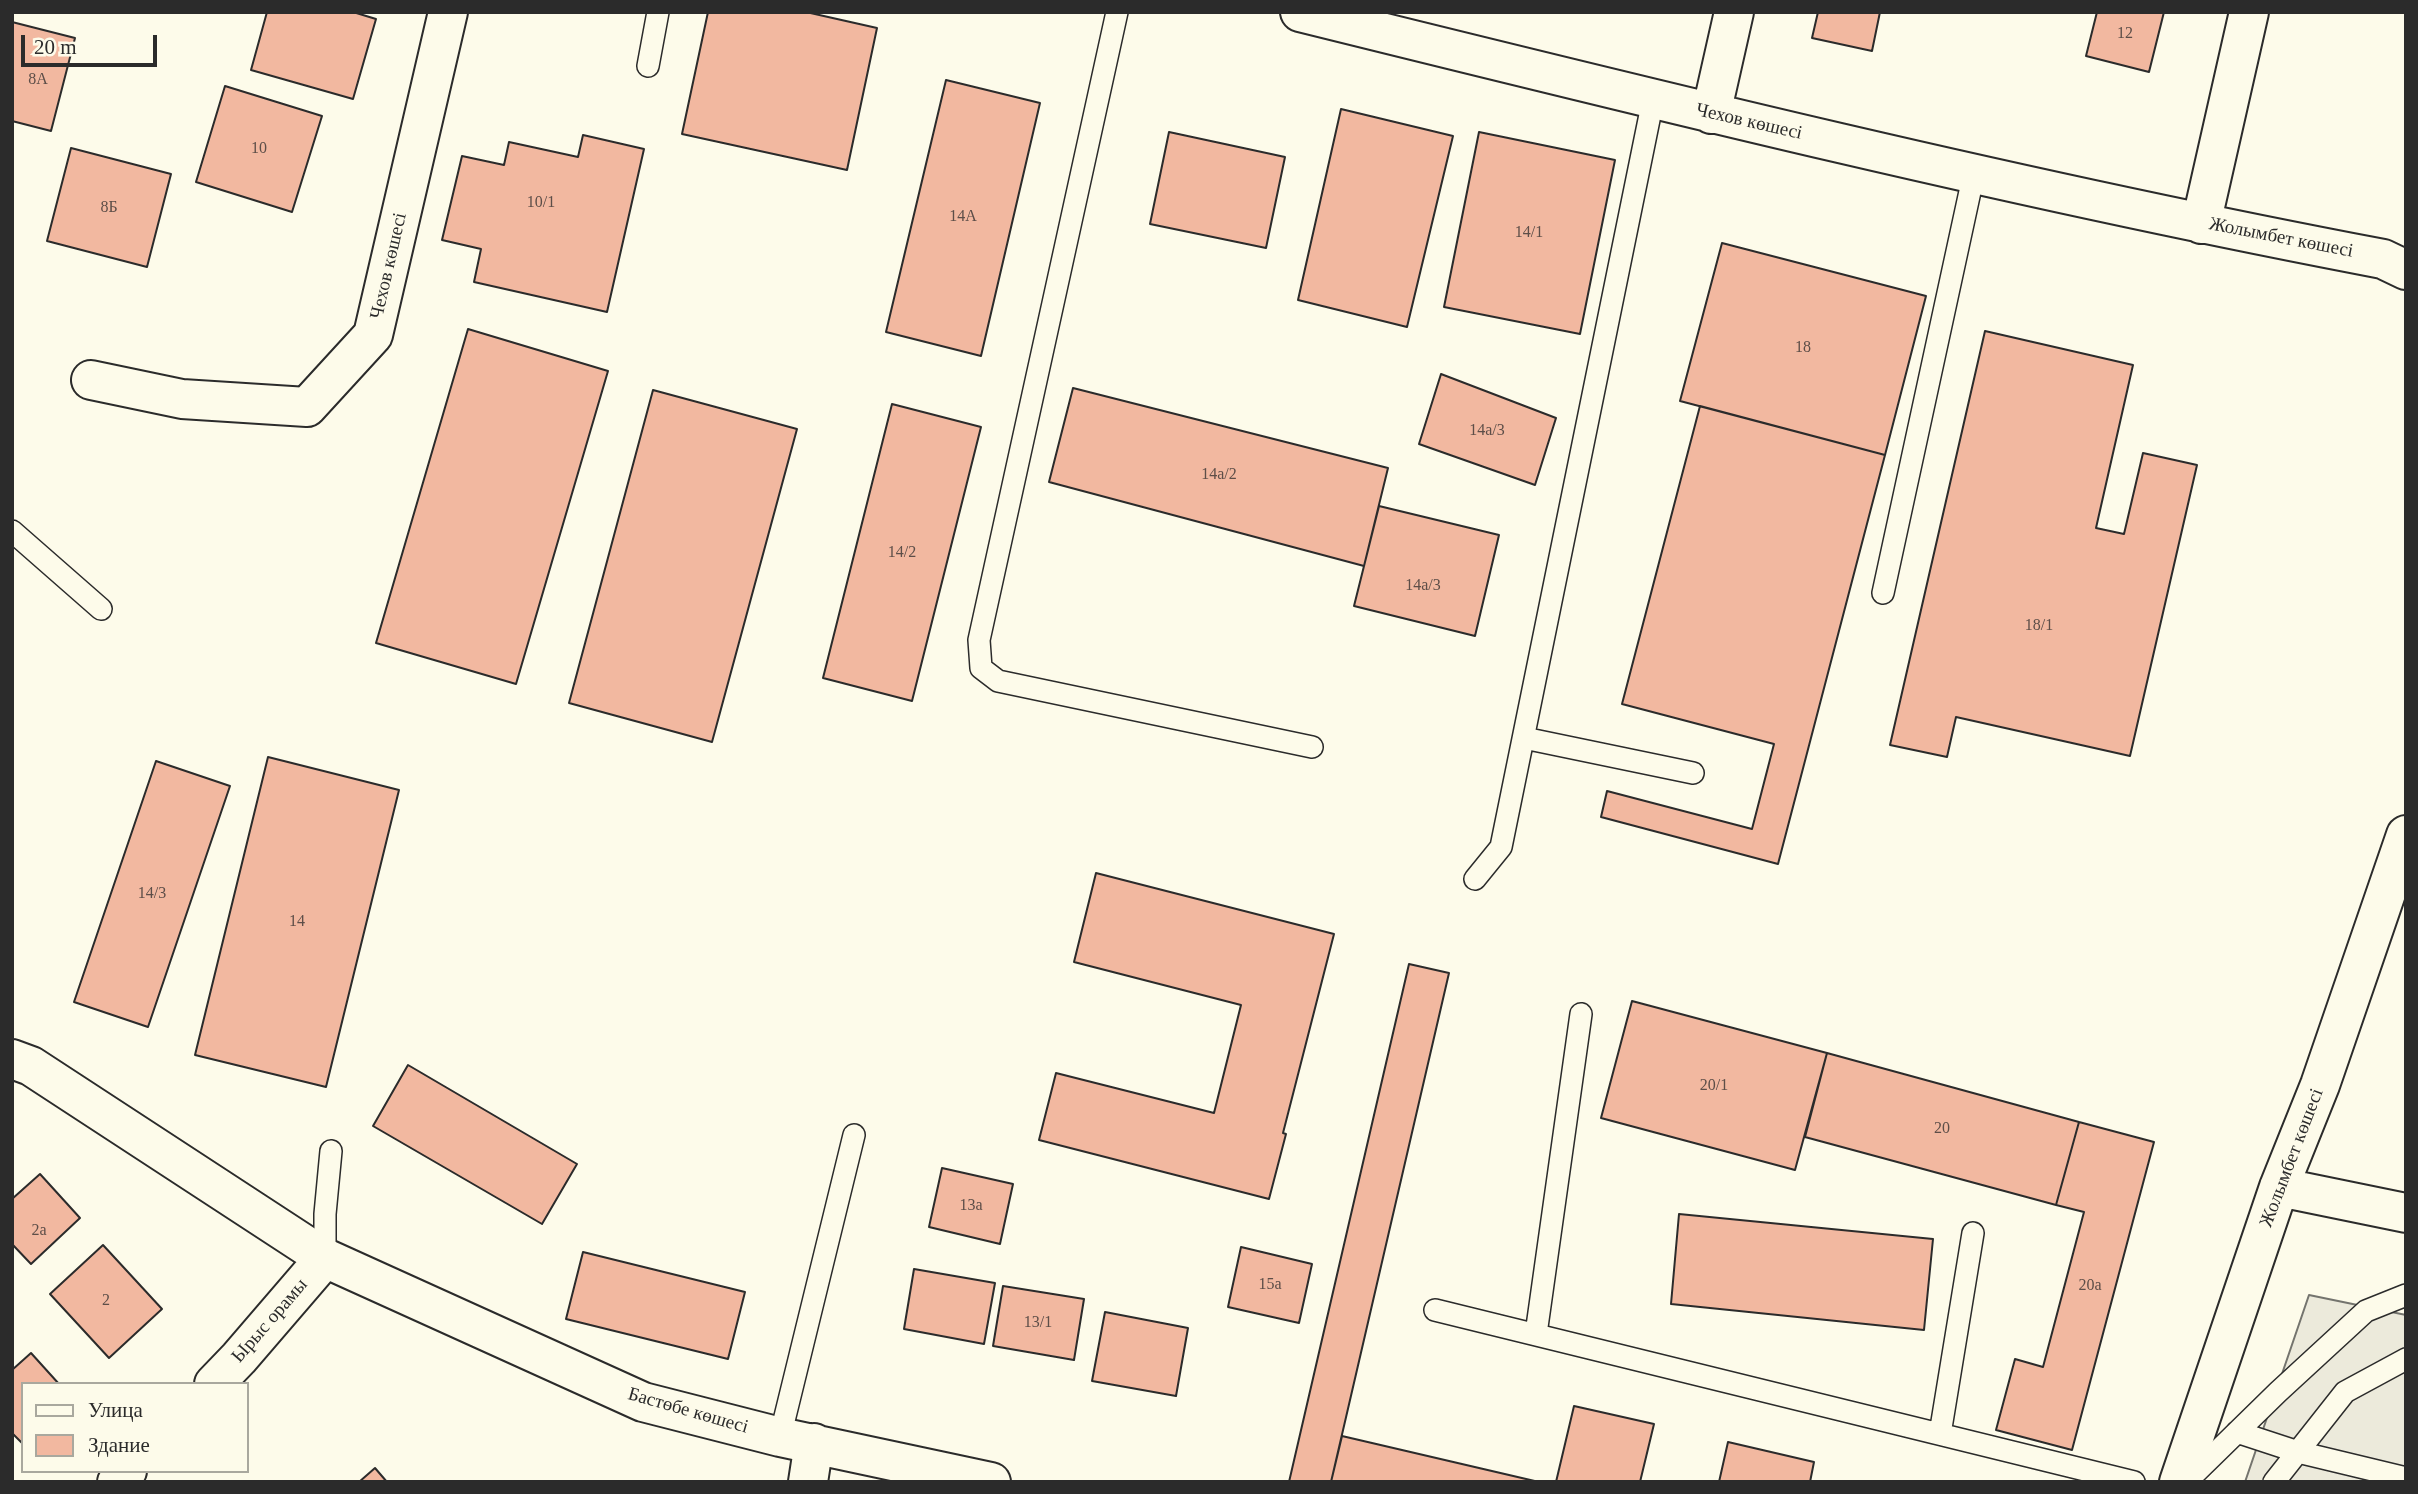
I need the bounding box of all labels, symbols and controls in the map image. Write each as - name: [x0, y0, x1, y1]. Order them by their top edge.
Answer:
- scale bar: [24, 21, 161, 65]
- house number: 12: [2117, 24, 2133, 44]
- text: 20 m: [34, 35, 77, 59]
- house number: 8А: [28, 70, 48, 90]
- street label: Чехов көшесі: [1694, 99, 1804, 145]
- house number: 10: [251, 139, 267, 159]
- house number: 10/1: [527, 193, 555, 213]
- house number: 8Б: [100, 198, 118, 218]
- house number: 14А: [949, 207, 977, 227]
- street label: Чехов көшесі: [366, 211, 412, 321]
- street label: Жолымбет көшесі: [2207, 213, 2355, 263]
- house number: 14/1: [1515, 223, 1543, 243]
- house number: 18: [1795, 338, 1811, 358]
- house number: 14а/3: [1469, 421, 1505, 441]
- house number: 14а/2: [1201, 465, 1237, 485]
- house number: 14/2: [888, 543, 916, 563]
- house number: 14а/3: [1405, 576, 1441, 596]
- house number: 18/1: [2025, 616, 2053, 636]
- house number: 14/3: [138, 884, 166, 904]
- house number: 14: [289, 912, 305, 932]
- house number: 20/1: [1700, 1076, 1728, 1096]
- street label: Жолымбет көшесі: [2255, 1086, 2329, 1230]
- house number: 20: [1934, 1119, 1950, 1139]
- house number: 13а: [959, 1196, 983, 1216]
- house number: 2а: [31, 1221, 47, 1241]
- street label: Ырыс орамы: [227, 1274, 313, 1368]
- house number: 15а: [1258, 1275, 1282, 1295]
- house number: 20а: [2078, 1276, 2102, 1296]
- house number: 2: [102, 1291, 110, 1311]
- house number: 13/1: [1024, 1313, 1052, 1333]
- legend: [21, 1382, 248, 1473]
- street label: Бастөбе көшесі: [625, 1383, 751, 1439]
- text: Улица: [88, 1398, 143, 1422]
- text: Здание: [88, 1433, 150, 1457]

